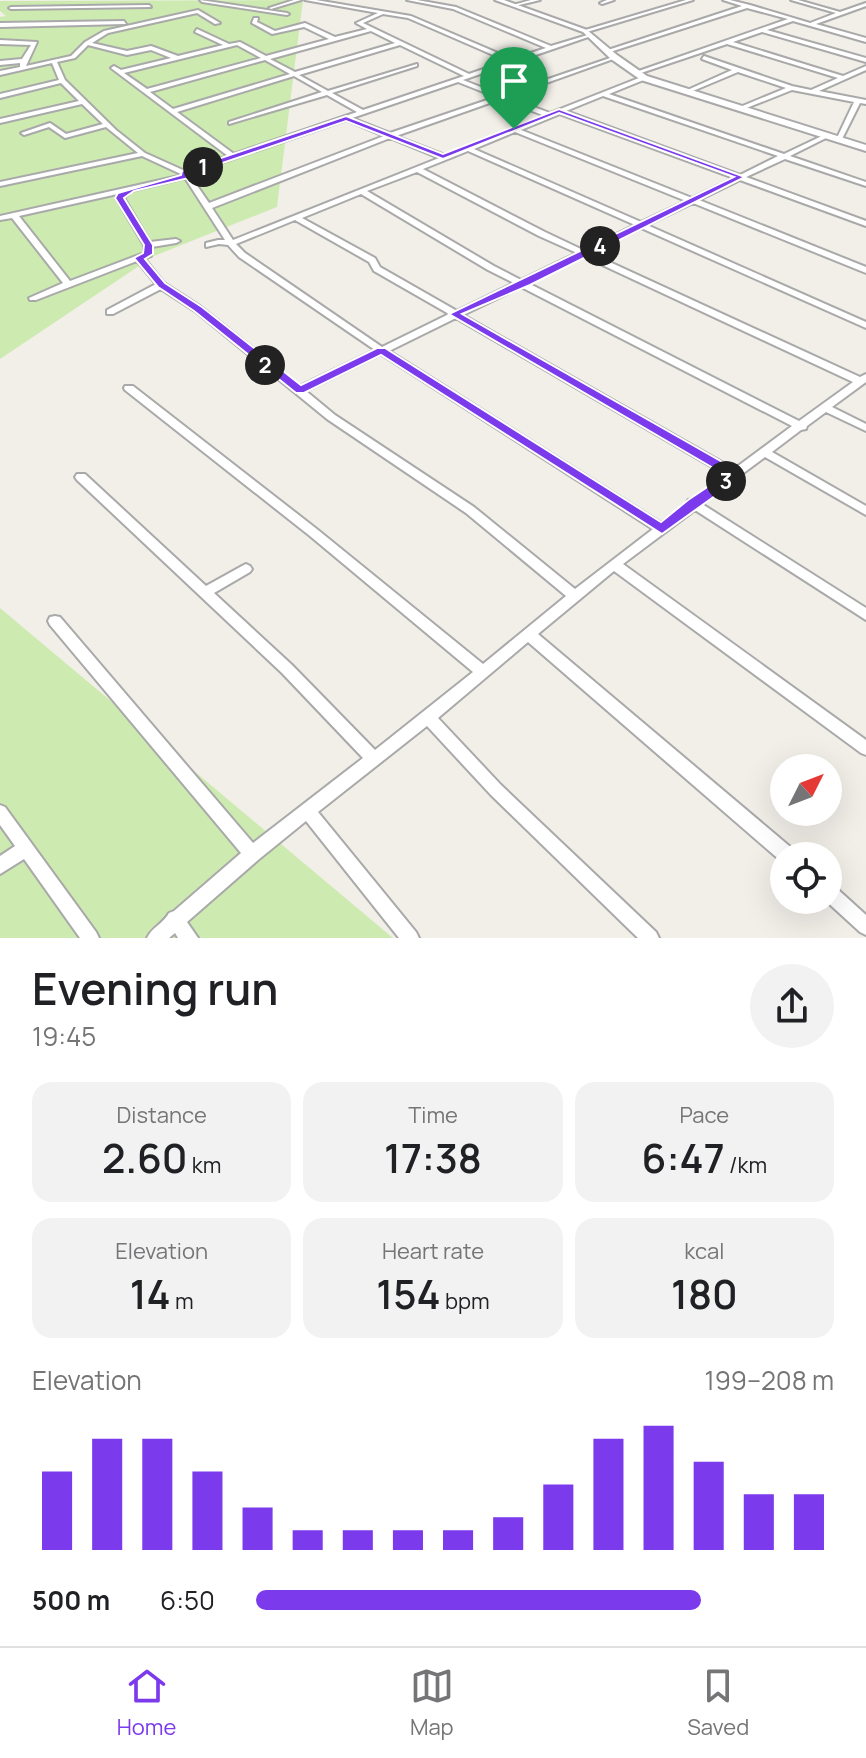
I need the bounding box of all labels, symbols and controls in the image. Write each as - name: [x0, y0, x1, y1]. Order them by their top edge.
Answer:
- pin: [480, 47, 548, 129]
- icon: arrive: [492, 59, 536, 103]
- pin: 1: [183, 147, 223, 187]
- text: 1: [198, 152, 208, 182]
- pin: 4: [580, 226, 620, 266]
- text: 4: [593, 231, 607, 261]
- pin: 2: [245, 345, 285, 385]
- text: 2: [258, 350, 272, 380]
- pin: 3: [706, 461, 746, 501]
- text: 3: [720, 466, 732, 496]
- north arrow: [770, 754, 842, 826]
- map controls: [770, 754, 842, 914]
- button: locate: [770, 842, 842, 914]
- text: Evening run: [32, 958, 278, 1018]
- button: share: [750, 964, 834, 1048]
- text: 19:45: [32, 1018, 96, 1054]
- text: Distance: [117, 1100, 207, 1130]
- text: Time: [408, 1100, 458, 1130]
- text: Pace: [679, 1100, 729, 1130]
- text: 2.60: [102, 1130, 187, 1185]
- text: 17:38: [384, 1130, 482, 1185]
- text: 6:47: [642, 1130, 725, 1185]
- text: km: [187, 1150, 221, 1180]
- text: /km: [725, 1150, 767, 1180]
- text: Elevation: [115, 1236, 208, 1266]
- text: Heart rate: [382, 1236, 484, 1266]
- text: kcal: [684, 1236, 724, 1266]
- text: 14: [130, 1266, 171, 1321]
- text: 154: [376, 1266, 441, 1321]
- text: 180: [671, 1266, 738, 1321]
- text: m: [171, 1286, 194, 1316]
- text: bpm: [441, 1286, 490, 1316]
- text: Elevation: [32, 1362, 142, 1398]
- text: 199–208 m: [705, 1362, 834, 1398]
- text: 500 m: [32, 1582, 110, 1618]
- text: 6:50: [160, 1582, 215, 1618]
- tab: Home: [117, 1664, 176, 1742]
- tab: Map: [410, 1664, 454, 1742]
- tab: Saved: [687, 1664, 749, 1742]

